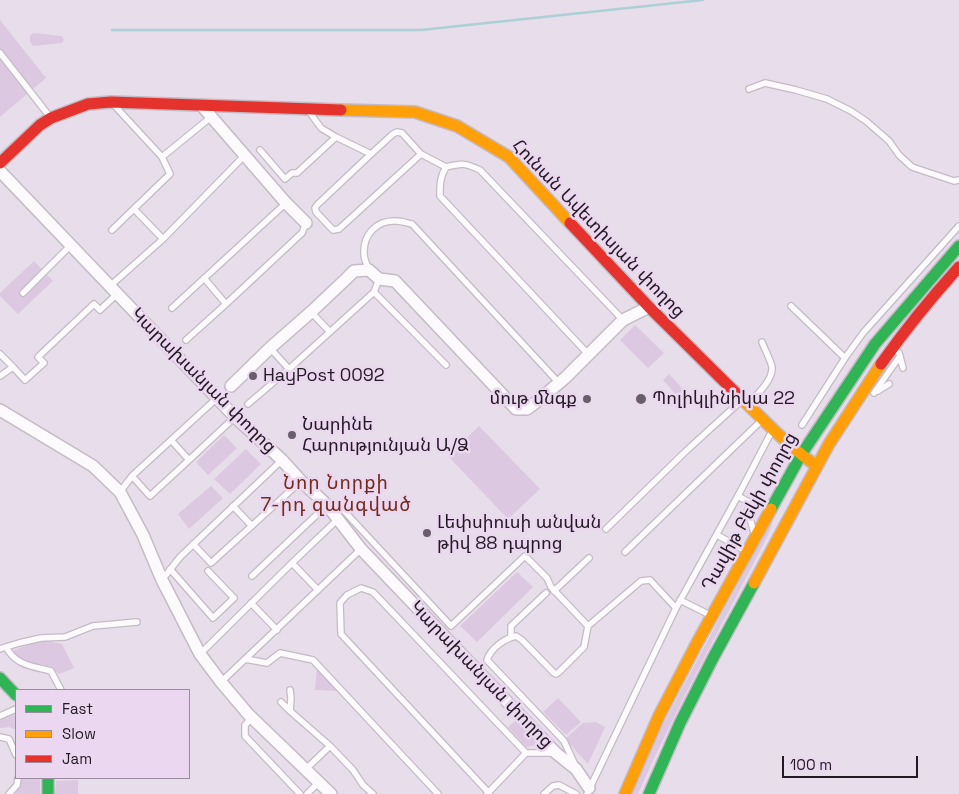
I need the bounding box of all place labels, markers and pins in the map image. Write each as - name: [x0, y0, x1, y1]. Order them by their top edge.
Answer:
- place label: HayPost 0092: [263, 365, 385, 387]
- marker: HayPost 0092: [247, 370, 259, 382]
- place label: մութ մնգք: [489, 388, 577, 410]
- place label: Պոլիկլինիկա 22: [652, 388, 795, 410]
- marker: Պոլիկլինիկա 22: [634, 392, 648, 406]
- marker: մութ մնգք: [581, 393, 593, 405]
- place label: Նարինե Հարությունյան Ա/Ձ: [302, 414, 469, 456]
- marker: Նարինե Հարությունյան Ա/Ձ: [286, 429, 298, 441]
- place label: Լեփսիուսի անվան թիվ 88 դպրոց: [437, 512, 601, 554]
- marker: Լեփսիուսի անվան թիվ 88 դպրոց: [421, 527, 433, 539]

